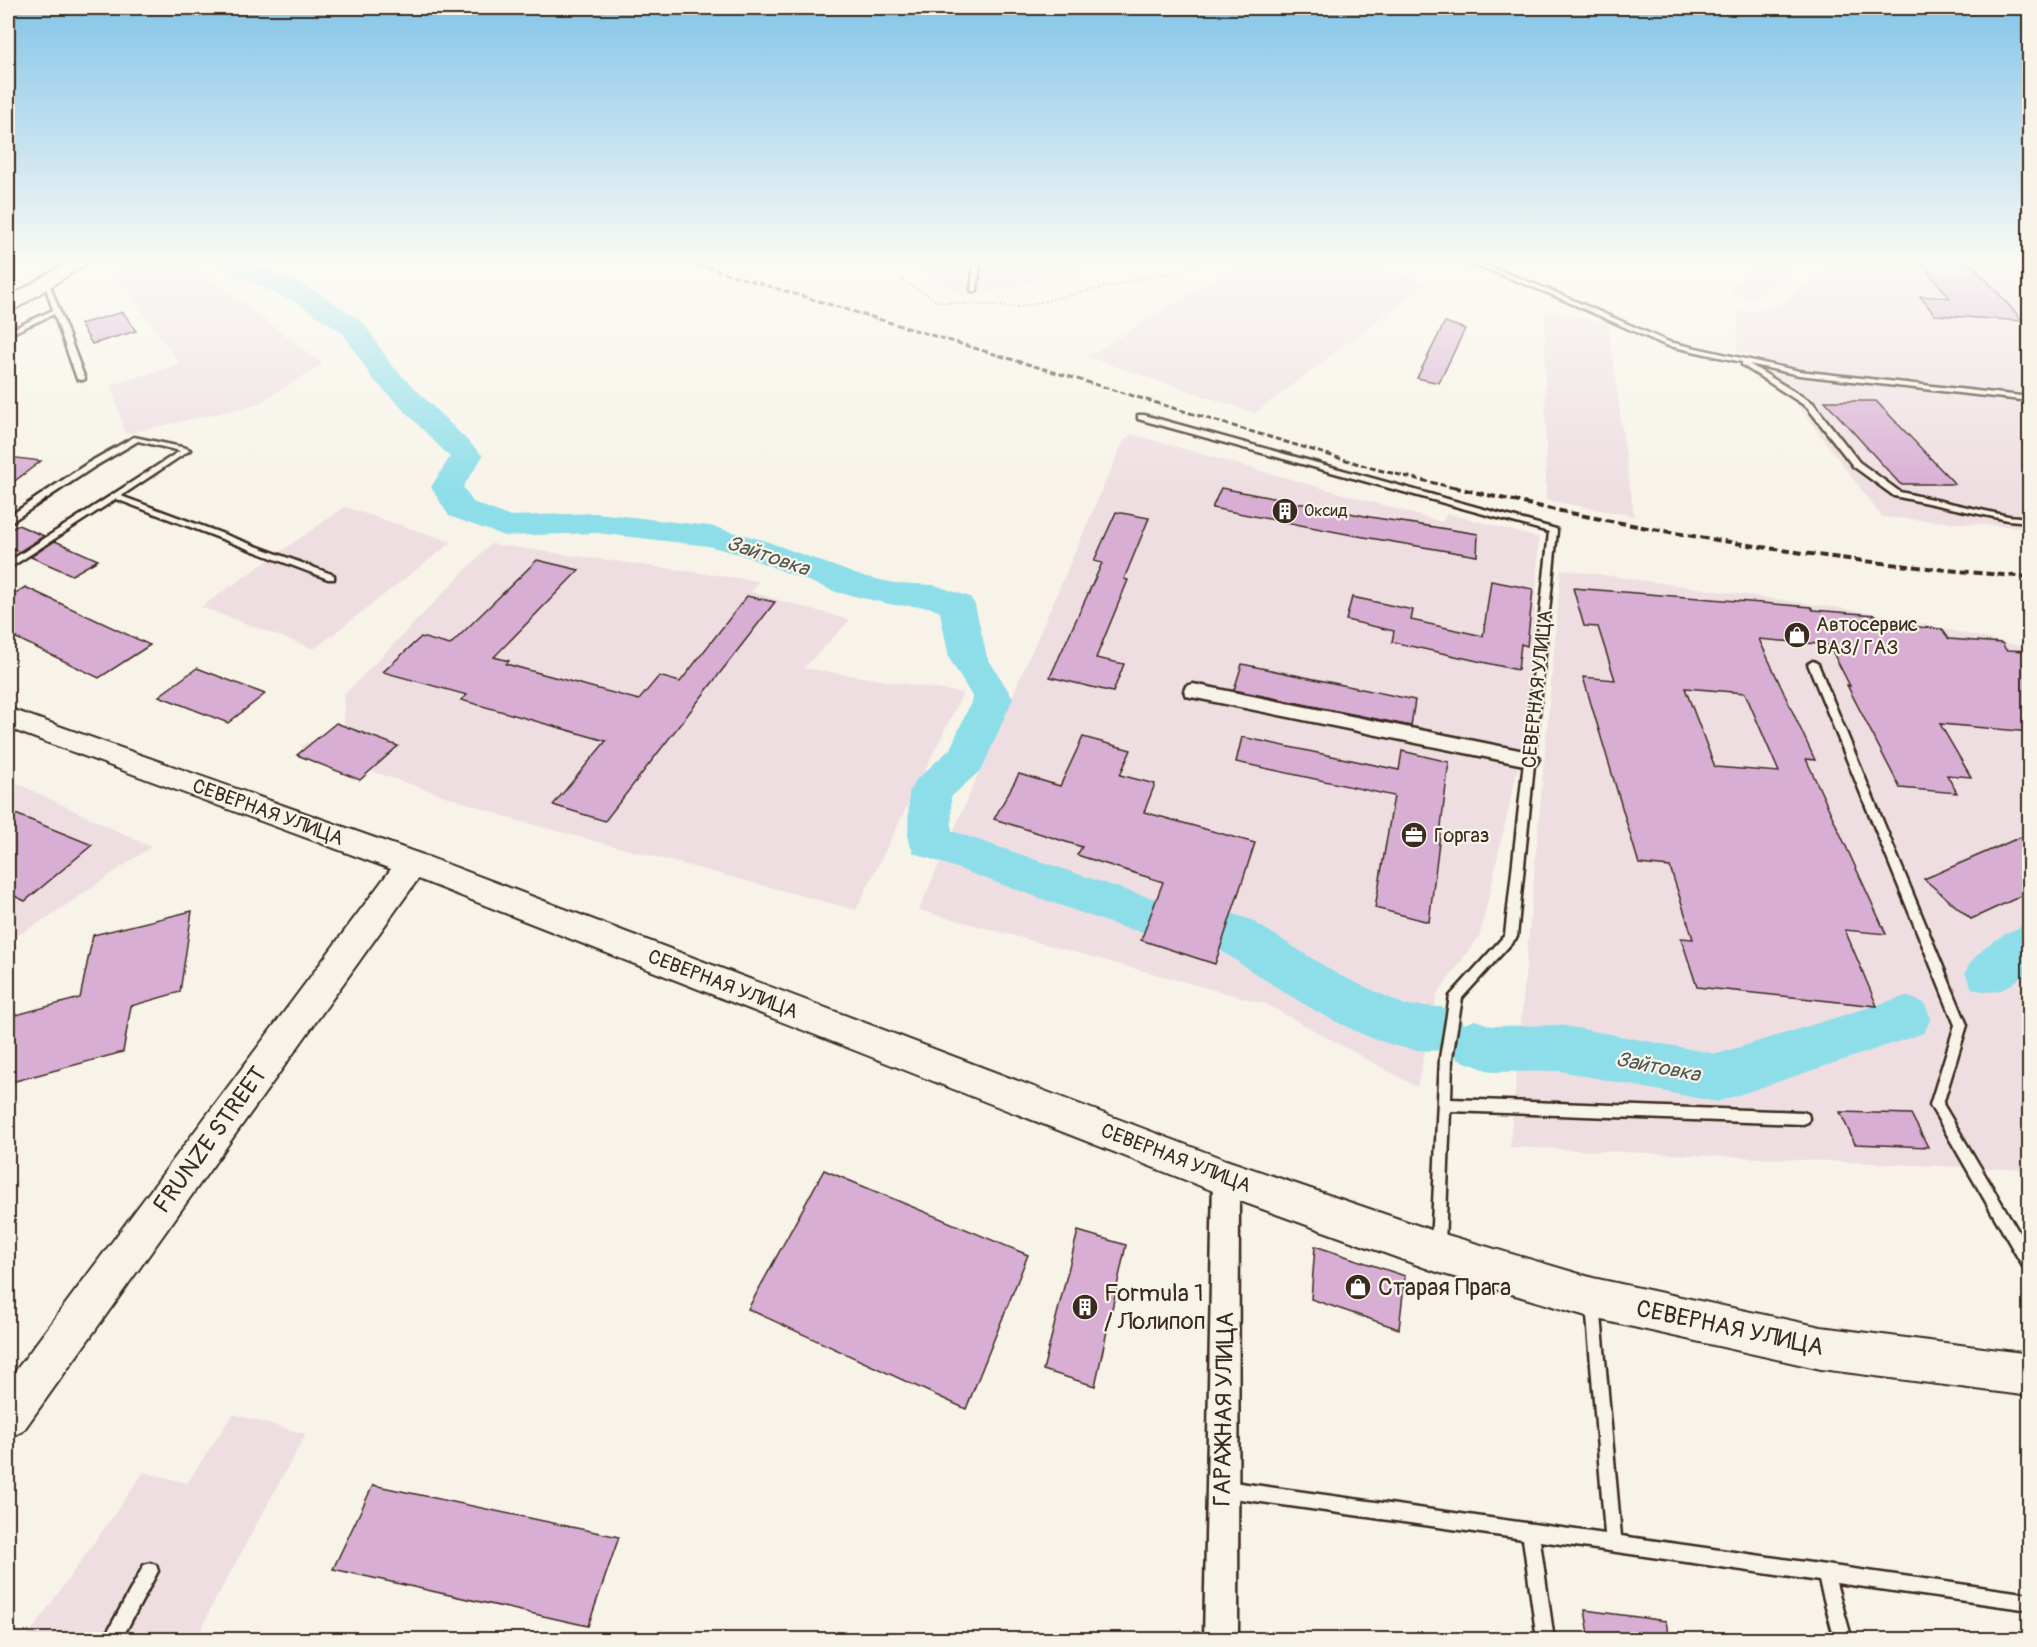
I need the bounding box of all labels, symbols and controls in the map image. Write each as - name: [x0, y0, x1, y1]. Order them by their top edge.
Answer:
- building icon: Оксид: [1270, 496, 1300, 526]
- place label: Оксид: [1304, 501, 1348, 521]
- water label: Зайтовка: [723, 529, 814, 583]
- street label: СЕВЕРНАЯ УЛИЦА: [1516, 609, 1558, 769]
- place label: Автосервис ВАЗ/ ГАЗ: [1816, 612, 1918, 660]
- shop icon: Автосервис ВАЗ/ ГАЗ: [1782, 620, 1812, 650]
- street label: СЕВЕРНАЯ УЛИЦА: [189, 773, 347, 851]
- office icon: Горгаз: [1399, 820, 1429, 850]
- place label: Горгаз: [1434, 823, 1490, 848]
- street label: СЕВЕРНАЯ УЛИЦА: [644, 944, 802, 1024]
- water label: Зайтовка: [1614, 1046, 1704, 1089]
- street label: FRUNZE STREET: [147, 1061, 273, 1219]
- street label: СЕВЕРНАЯ УЛИЦА: [1097, 1118, 1255, 1198]
- shop icon: Старая Прага: [1343, 1272, 1373, 1302]
- place label: Старая Прага: [1378, 1273, 1511, 1302]
- place label: Formula 1 / Лолипоп: [1104, 1279, 1206, 1336]
- building icon: Formula 1 / Лолипоп: [1070, 1292, 1100, 1322]
- street label: СЕВЕРНАЯ УЛИЦА: [1634, 1294, 1826, 1362]
- street label: ГАРАЖНАЯ УЛИЦА: [1208, 1311, 1240, 1507]

